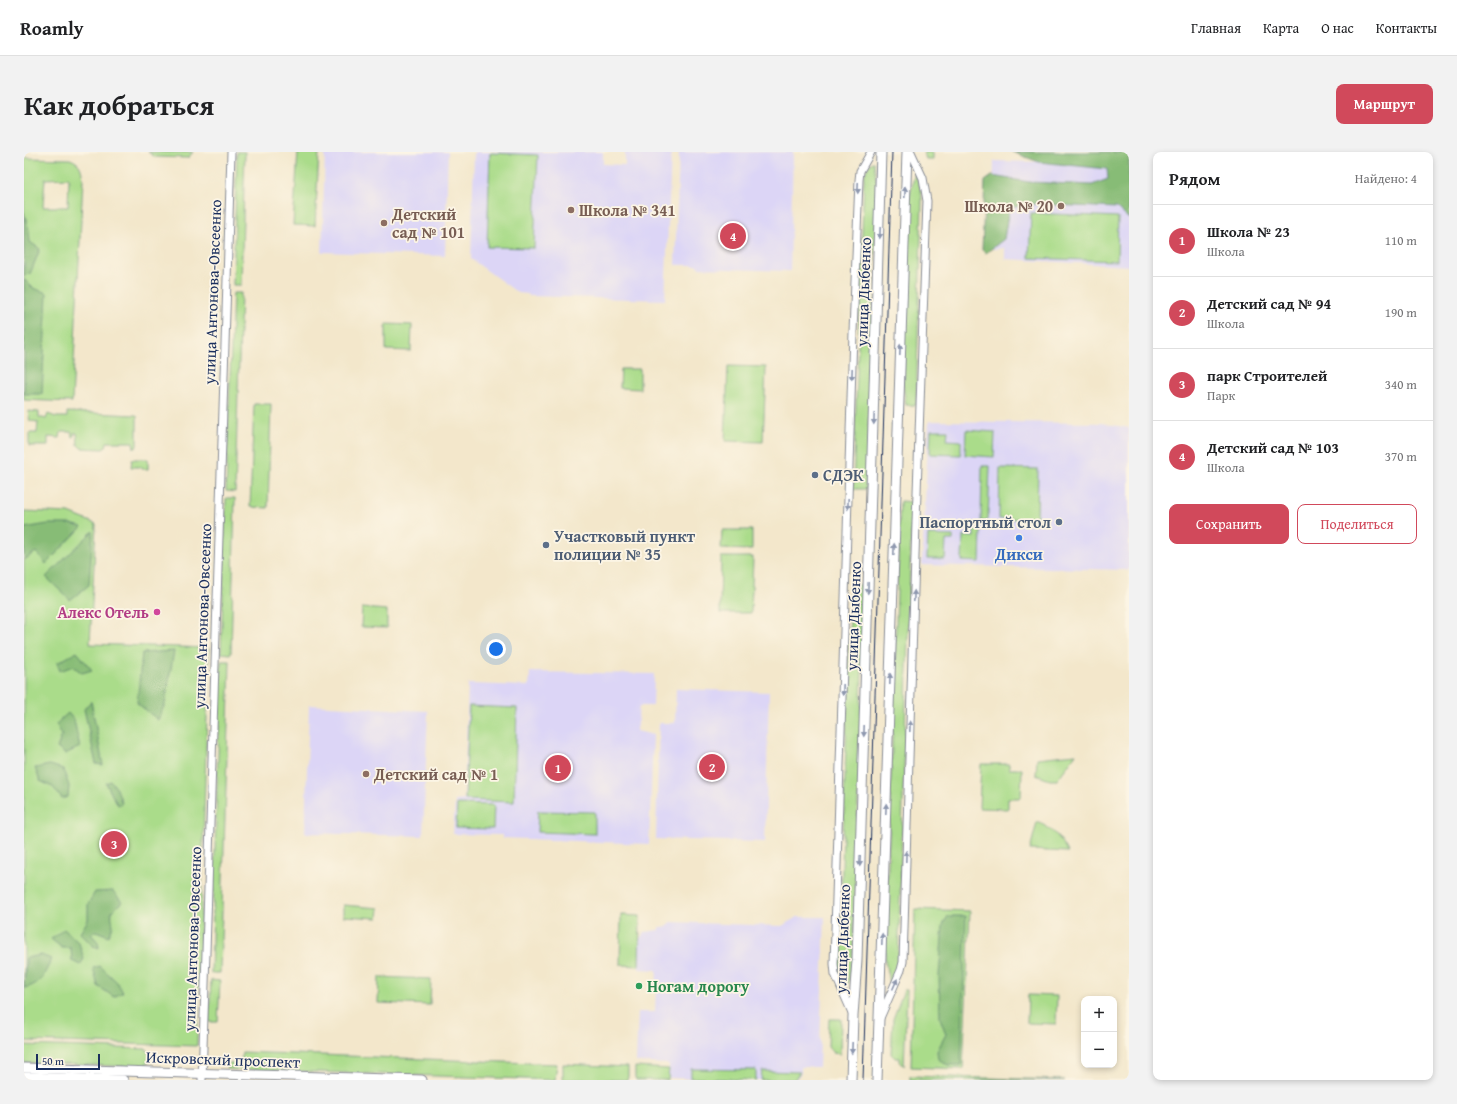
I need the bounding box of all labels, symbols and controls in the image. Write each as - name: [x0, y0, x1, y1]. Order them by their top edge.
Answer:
- text: Roamly: [20, 14, 84, 42]
- text: Главная: [1191, 18, 1241, 38]
- text: Карта: [1263, 18, 1299, 38]
- text: О нас: [1321, 18, 1354, 38]
- text: Контакты: [1376, 18, 1437, 38]
- text: Как добраться: [24, 84, 214, 125]
- button: Маршрут: [1336, 84, 1433, 124]
- text: Рядом: [1169, 166, 1220, 191]
- text: Найдено: 4: [1355, 169, 1417, 188]
- one-way arrow: [855, 182, 862, 194]
- one-way arrow: [902, 186, 909, 198]
- place label: Школа № 20: [964, 194, 1053, 218]
- place label: Школа № 341: [579, 198, 676, 222]
- street label: улица Антонова-Овсеенко: [197, 199, 227, 386]
- marker: Школа № 20: [1056, 201, 1066, 211]
- place label: Детский сад № 101: [391, 202, 465, 244]
- marker: Школа № 341: [566, 205, 576, 215]
- marker: Детский сад № 101: [379, 218, 389, 228]
- pin: 4: [720, 221, 746, 251]
- text: Школа № 23: [1207, 221, 1290, 242]
- one-way arrow: [876, 227, 883, 239]
- text: 1: [1179, 231, 1185, 250]
- text: 110 m: [1385, 231, 1417, 250]
- street label: улица Дыбенко: [849, 237, 877, 348]
- text: Школа: [1207, 242, 1245, 261]
- text: Детский сад № 94: [1207, 293, 1331, 314]
- text: 2: [1179, 303, 1185, 322]
- text: 190 m: [1385, 303, 1417, 322]
- text: Школа: [1207, 314, 1245, 333]
- one-way arrow: [897, 344, 904, 356]
- text: парк Строителей: [1207, 365, 1327, 386]
- one-way arrow: [849, 368, 855, 381]
- text: 3: [1179, 375, 1185, 394]
- text: 340 m: [1385, 375, 1417, 394]
- text: Парк: [1207, 386, 1235, 405]
- one-way arrow: [870, 413, 877, 425]
- text: Детский сад № 103: [1207, 437, 1339, 458]
- text: 4: [1179, 447, 1185, 466]
- text: 370 m: [1385, 447, 1417, 466]
- text: Школа: [1207, 458, 1245, 477]
- place label: СДЭК: [823, 463, 864, 487]
- marker: СДЭК: [810, 470, 820, 480]
- one-way arrow: [845, 498, 851, 511]
- button: Сохранить: [1169, 504, 1289, 544]
- button: Поделиться: [1297, 504, 1417, 544]
- place label: Паспортный стол: [919, 510, 1052, 534]
- marker: Паспортный стол: [1054, 517, 1064, 527]
- street label: улица Антонова-Овсеенко: [187, 523, 217, 710]
- place label: Участковый пункт полиции № 35: [554, 524, 695, 566]
- marker: Дикси: [1014, 533, 1024, 543]
- marker: Участковый пункт полиции № 35: [541, 540, 551, 550]
- one-way arrow: [891, 542, 897, 555]
- place label: Дикси: [994, 542, 1043, 566]
- street label: улица Дыбенко: [839, 561, 867, 672]
- one-way arrow: [865, 582, 872, 594]
- one-way arrow: [911, 589, 917, 602]
- place label: Алекс Отель: [57, 600, 149, 624]
- marker: Алекс Отель: [152, 607, 162, 617]
- your location: [486, 639, 506, 659]
- one-way arrow: [887, 672, 893, 685]
- one-way arrow: [840, 684, 846, 697]
- one-way arrow: [906, 720, 913, 732]
- one-way arrow: [861, 725, 867, 738]
- pin: 2: [699, 752, 725, 782]
- pin: 1: [545, 753, 571, 783]
- place label: Детский сад № 1: [373, 762, 498, 786]
- marker: Детский сад № 1: [361, 769, 371, 779]
- one-way arrow: [883, 802, 889, 815]
- pin: 3: [101, 829, 127, 859]
- street label: улица Антонова-Овсеенко: [177, 846, 207, 1033]
- one-way arrow: [902, 850, 909, 862]
- one-way arrow: [857, 855, 863, 868]
- street label: улица Дыбенко: [828, 884, 856, 995]
- one-way arrow: [878, 933, 885, 945]
- place label: Ногам дорогу: [647, 974, 750, 998]
- one-way arrow: [892, 978, 898, 990]
- marker: Ногам дорогу: [634, 981, 644, 991]
- map controls: [1081, 996, 1117, 1068]
- button: +: [1081, 996, 1117, 1032]
- button: −: [1081, 1032, 1117, 1068]
- one-way arrow: [849, 1042, 856, 1054]
- street label: Искровский проспект: [145, 1044, 301, 1074]
- scale bar: [36, 1052, 100, 1071]
- text: 50 m: [42, 1053, 64, 1069]

